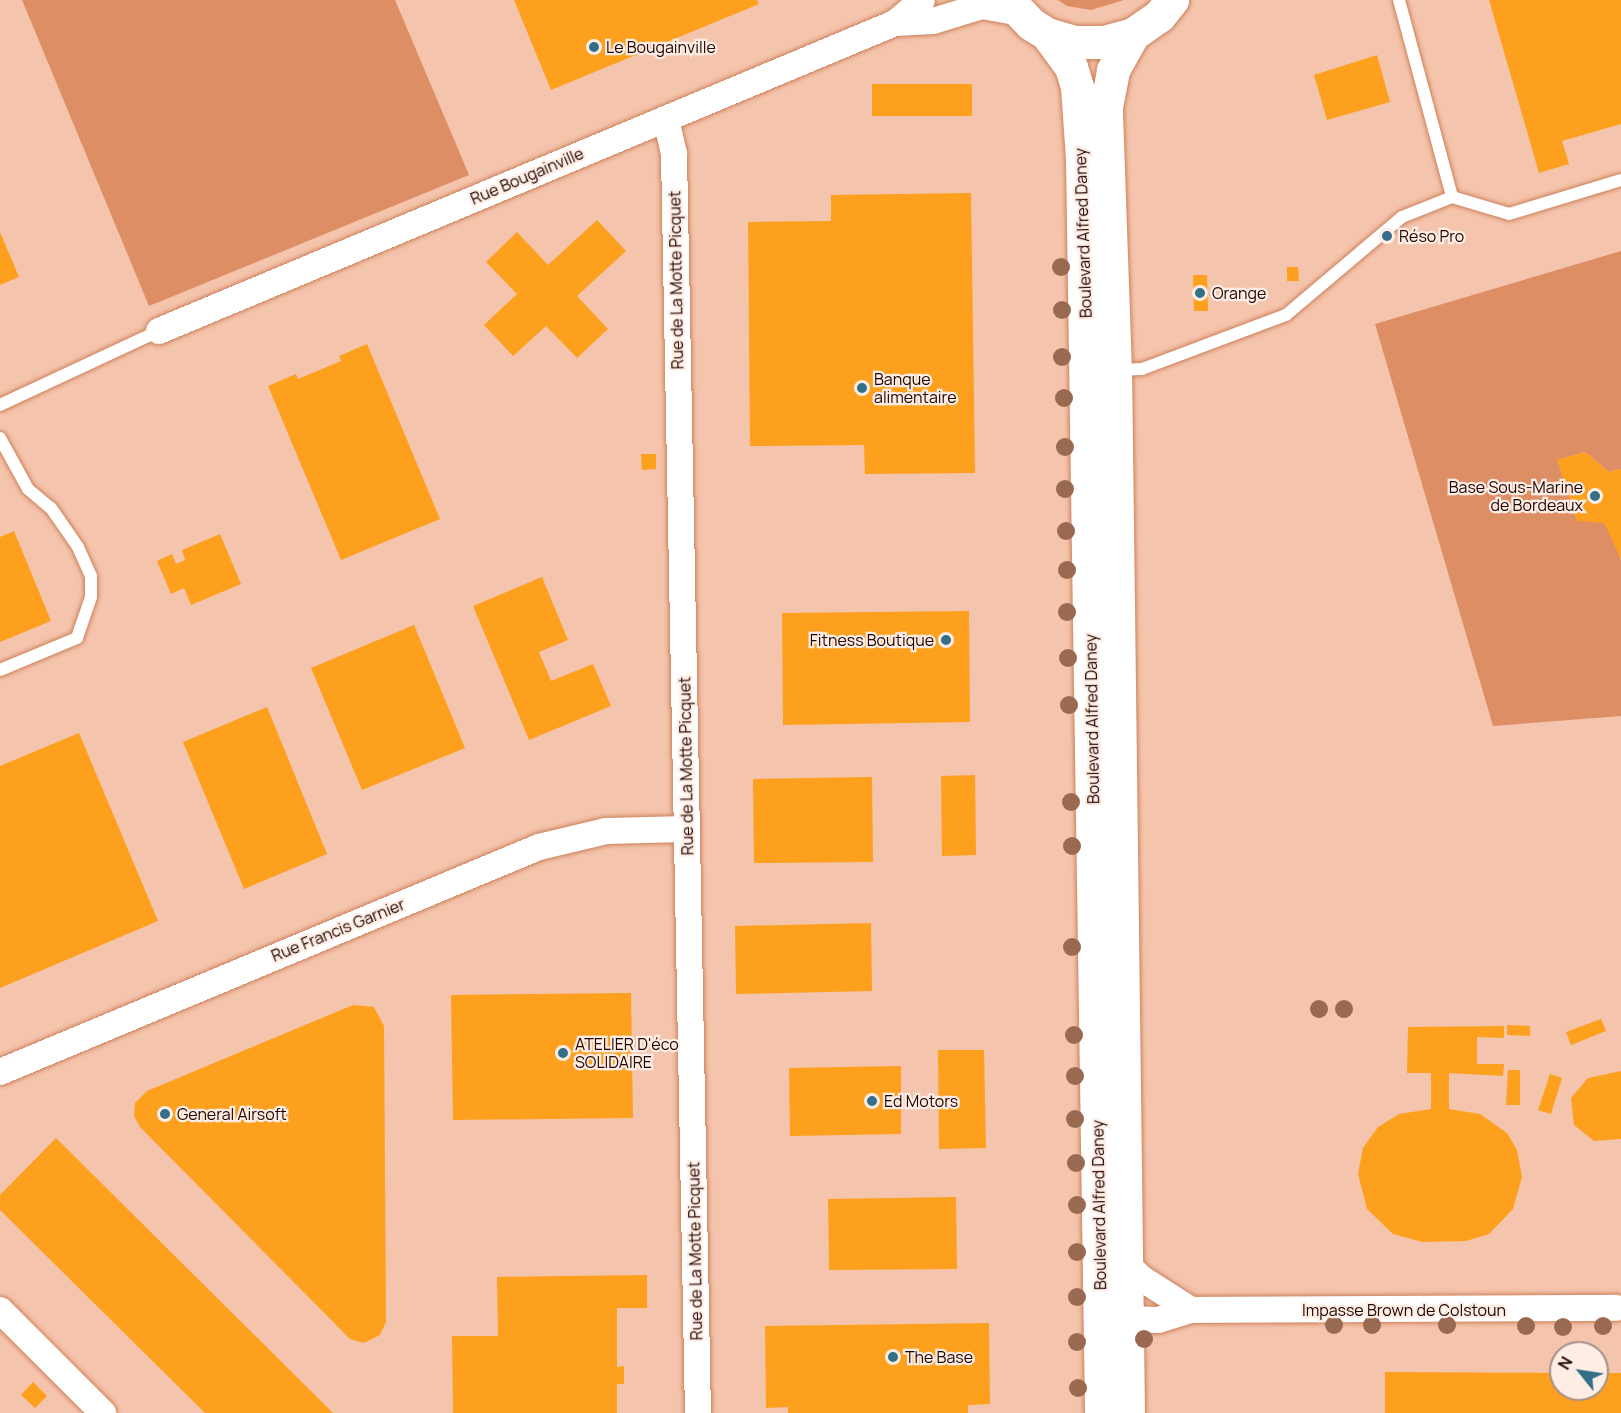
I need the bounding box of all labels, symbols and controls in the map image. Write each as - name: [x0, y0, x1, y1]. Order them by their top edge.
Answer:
- place label: Le Bougainville: [606, 37, 716, 57]
- marker: Le Bougainville: [587, 40, 601, 54]
- street label: Rue Bougainville: [467, 143, 587, 209]
- street label: Boulevard Alfred Daney: [1070, 148, 1096, 318]
- street label: Rue de La Motte Picquet: [665, 190, 687, 370]
- place label: Réso Pro: [1399, 226, 1464, 246]
- marker: Réso Pro: [1380, 229, 1394, 243]
- place label: Orange: [1212, 283, 1266, 303]
- marker: Orange: [1193, 286, 1207, 300]
- place label: Banque alimentaire: [874, 369, 956, 407]
- marker: Banque alimentaire: [855, 381, 869, 395]
- place label: Base Sous-Marine de Bordeaux: [1449, 477, 1583, 515]
- marker: Base Sous-Marine de Bordeaux: [1588, 489, 1602, 503]
- place label: Fitness Boutique: [810, 630, 934, 650]
- marker: Fitness Boutique: [939, 633, 953, 647]
- street label: Boulevard Alfred Daney: [1081, 634, 1103, 804]
- street label: Rue de La Motte Picquet: [675, 676, 697, 856]
- street label: Rue Francis Garnier: [268, 894, 408, 966]
- place label: ATELIER D'éco SOLIDAIRE: [575, 1034, 679, 1072]
- marker: ATELIER D'éco SOLIDAIRE: [556, 1046, 570, 1060]
- place label: Ed Motors: [884, 1091, 958, 1111]
- marker: Ed Motors: [865, 1094, 879, 1108]
- place label: General Airsoft: [177, 1104, 287, 1124]
- marker: General Airsoft: [158, 1107, 172, 1121]
- street label: Boulevard Alfred Daney: [1088, 1120, 1110, 1290]
- street label: Rue de La Motte Picquet: [684, 1161, 706, 1341]
- street label: Impasse Brown de Colstoun: [1302, 1300, 1506, 1320]
- north arrow: [1549, 1341, 1609, 1401]
- place label: The Base: [905, 1347, 973, 1367]
- marker: The Base: [886, 1350, 900, 1364]
- text: N: [1553, 1353, 1578, 1373]

